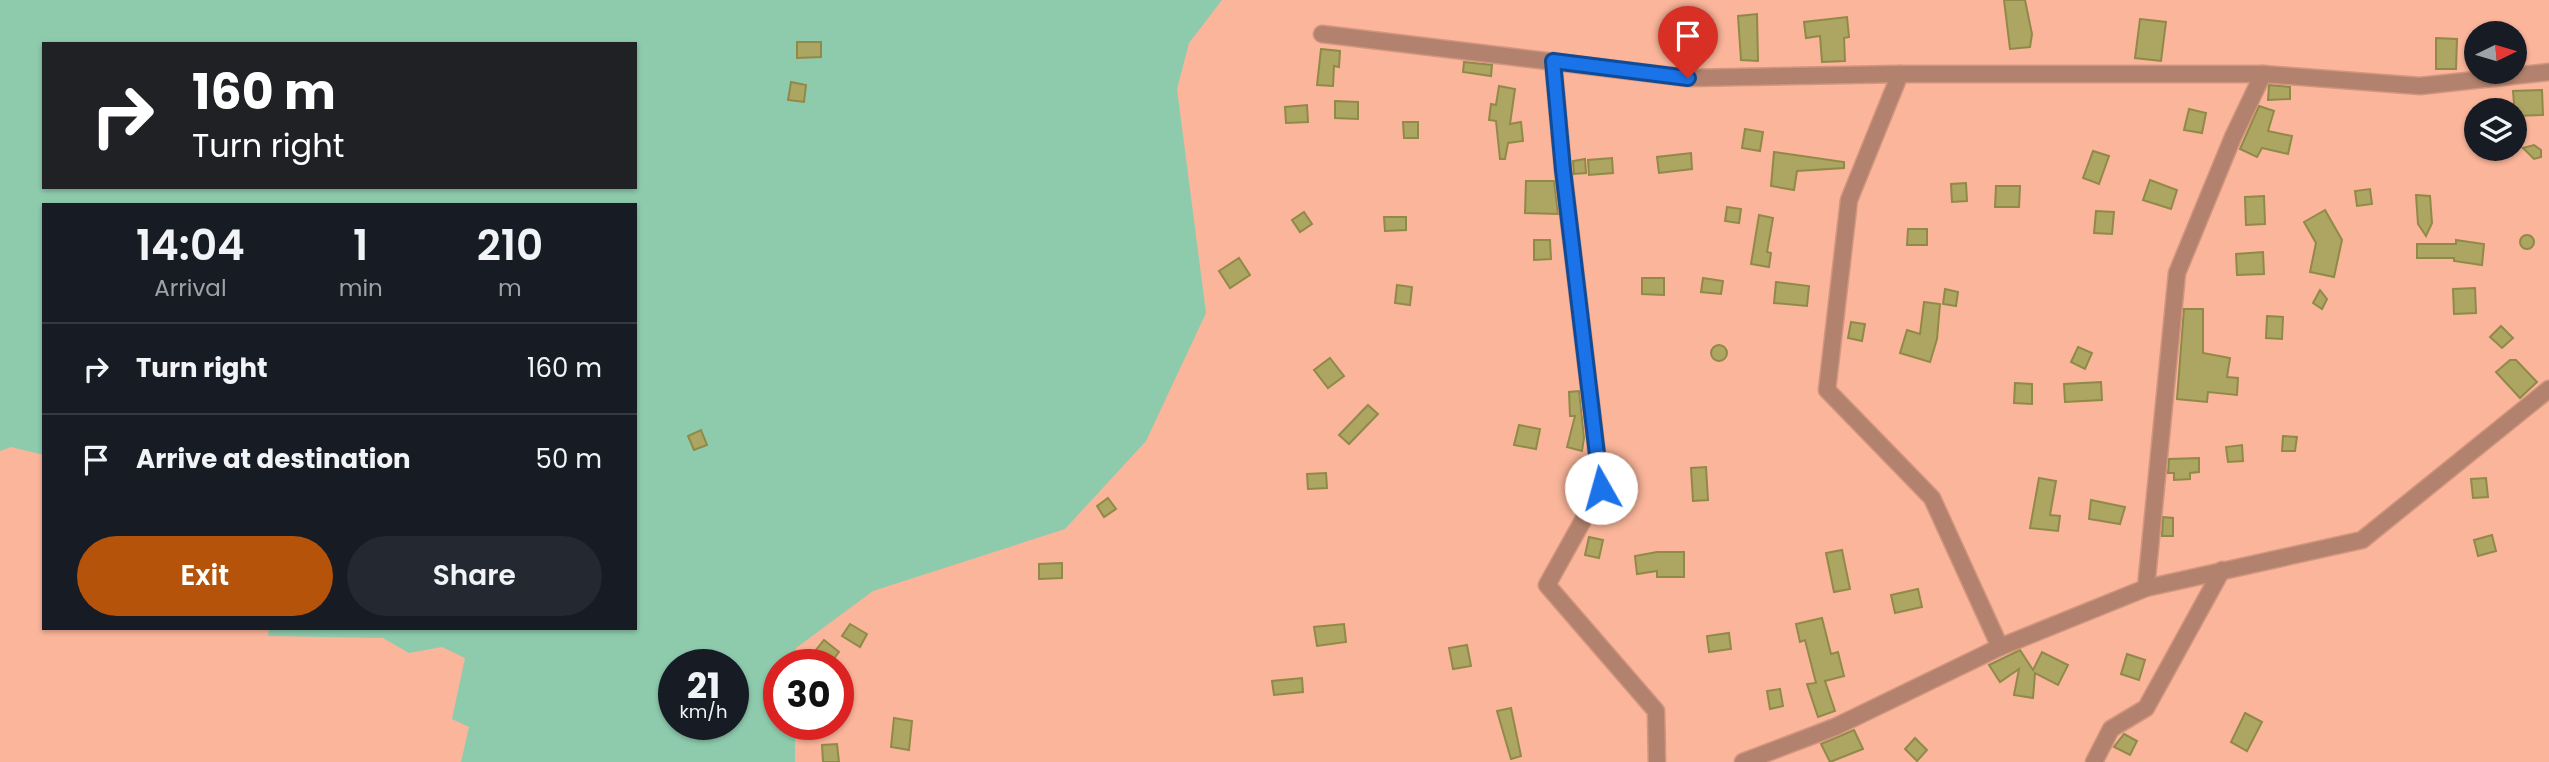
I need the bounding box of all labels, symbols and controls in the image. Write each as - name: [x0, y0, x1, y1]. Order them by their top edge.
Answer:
- pin: [1658, 6, 1718, 78]
- icon: arrive: [1669, 17, 1707, 55]
- north arrow: [2464, 21, 2527, 84]
- map controls: [2464, 21, 2527, 161]
- text: 160 m: [192, 58, 336, 126]
- icon: right: [77, 70, 168, 161]
- button: layers: [2464, 98, 2527, 161]
- text: Turn right: [192, 123, 344, 168]
- text: 14:04: [136, 216, 245, 275]
- text: 1: [353, 216, 368, 275]
- text: 210: [477, 216, 543, 275]
- text: Arrival: [154, 272, 227, 304]
- text: min: [339, 272, 383, 304]
- text: m: [498, 272, 522, 304]
- icon: right: [77, 350, 115, 388]
- text: Turn right: [136, 350, 268, 386]
- text: 160 m: [527, 350, 602, 386]
- icon: arrive: [77, 441, 115, 479]
- text: Arrive at destination: [136, 441, 411, 477]
- text: 50 m: [536, 441, 602, 477]
- position arrow: [1564, 451, 1638, 525]
- button: Exit: [77, 536, 333, 616]
- button: Share: [347, 536, 602, 616]
- speed limit sign: 30: [763, 649, 854, 740]
- text: 21: [687, 661, 720, 710]
- text: km/h: [680, 699, 727, 724]

